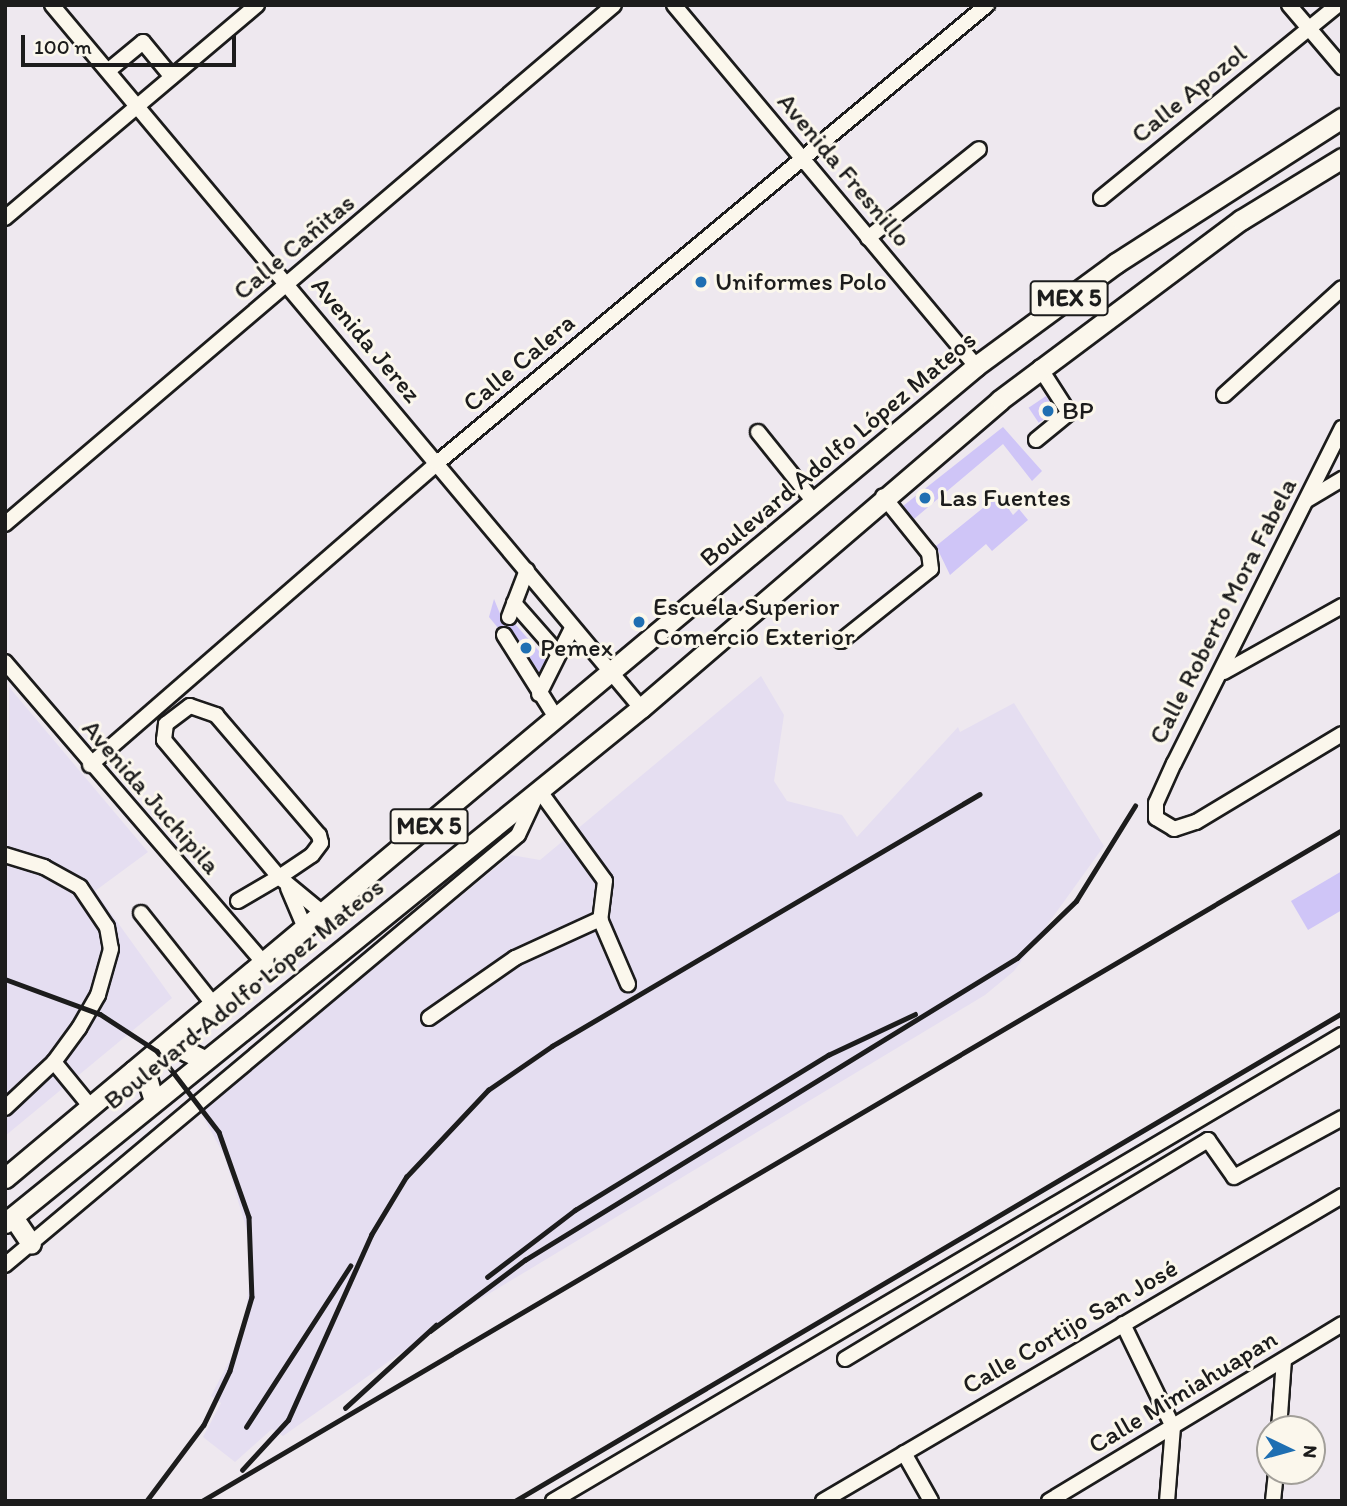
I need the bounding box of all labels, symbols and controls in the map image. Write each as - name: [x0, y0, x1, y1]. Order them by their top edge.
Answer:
- scale bar: [24, 21, 240, 65]
- text: 100 m: [34, 34, 92, 59]
- street label: Calle Apozol: [1125, 38, 1253, 150]
- street label: Avenida Fresnillo: [771, 87, 917, 253]
- street label: Calle Cañitas: [227, 187, 361, 307]
- place label: Uniformes Polo: [715, 266, 887, 298]
- street label: Avenida Jerez: [304, 271, 428, 409]
- marker: Uniformes Polo: [693, 274, 709, 290]
- road number: MEX 5: [1029, 278, 1109, 318]
- street label: Calle Calera: [457, 307, 581, 419]
- street label: Boulevard Adolfo López Mateos: [693, 324, 983, 574]
- place label: BP: [1062, 395, 1094, 427]
- marker: BP: [1040, 403, 1056, 419]
- street label: Calle Roberto Mora Fabela: [1143, 474, 1303, 748]
- place label: Las Fuentes: [939, 482, 1072, 514]
- marker: Las Fuentes: [917, 490, 933, 506]
- place label: Escuela Superior Comercio Exterior: [653, 591, 854, 652]
- marker: Escuela Superior Comercio Exterior: [631, 614, 647, 630]
- place label: Pemex: [540, 632, 613, 664]
- marker: Pemex: [518, 640, 534, 656]
- street label: Avenida Juchipila: [75, 713, 227, 881]
- road number: MEX 5: [389, 806, 469, 846]
- street label: Boulevard Adolfo López Mateos: [97, 871, 391, 1117]
- street label: Calle Cortijo San José: [957, 1253, 1183, 1401]
- street label: Calle Mimiahuapan: [1083, 1323, 1283, 1461]
- north arrow: [1256, 1415, 1326, 1485]
- text: N: [1298, 1444, 1322, 1459]

